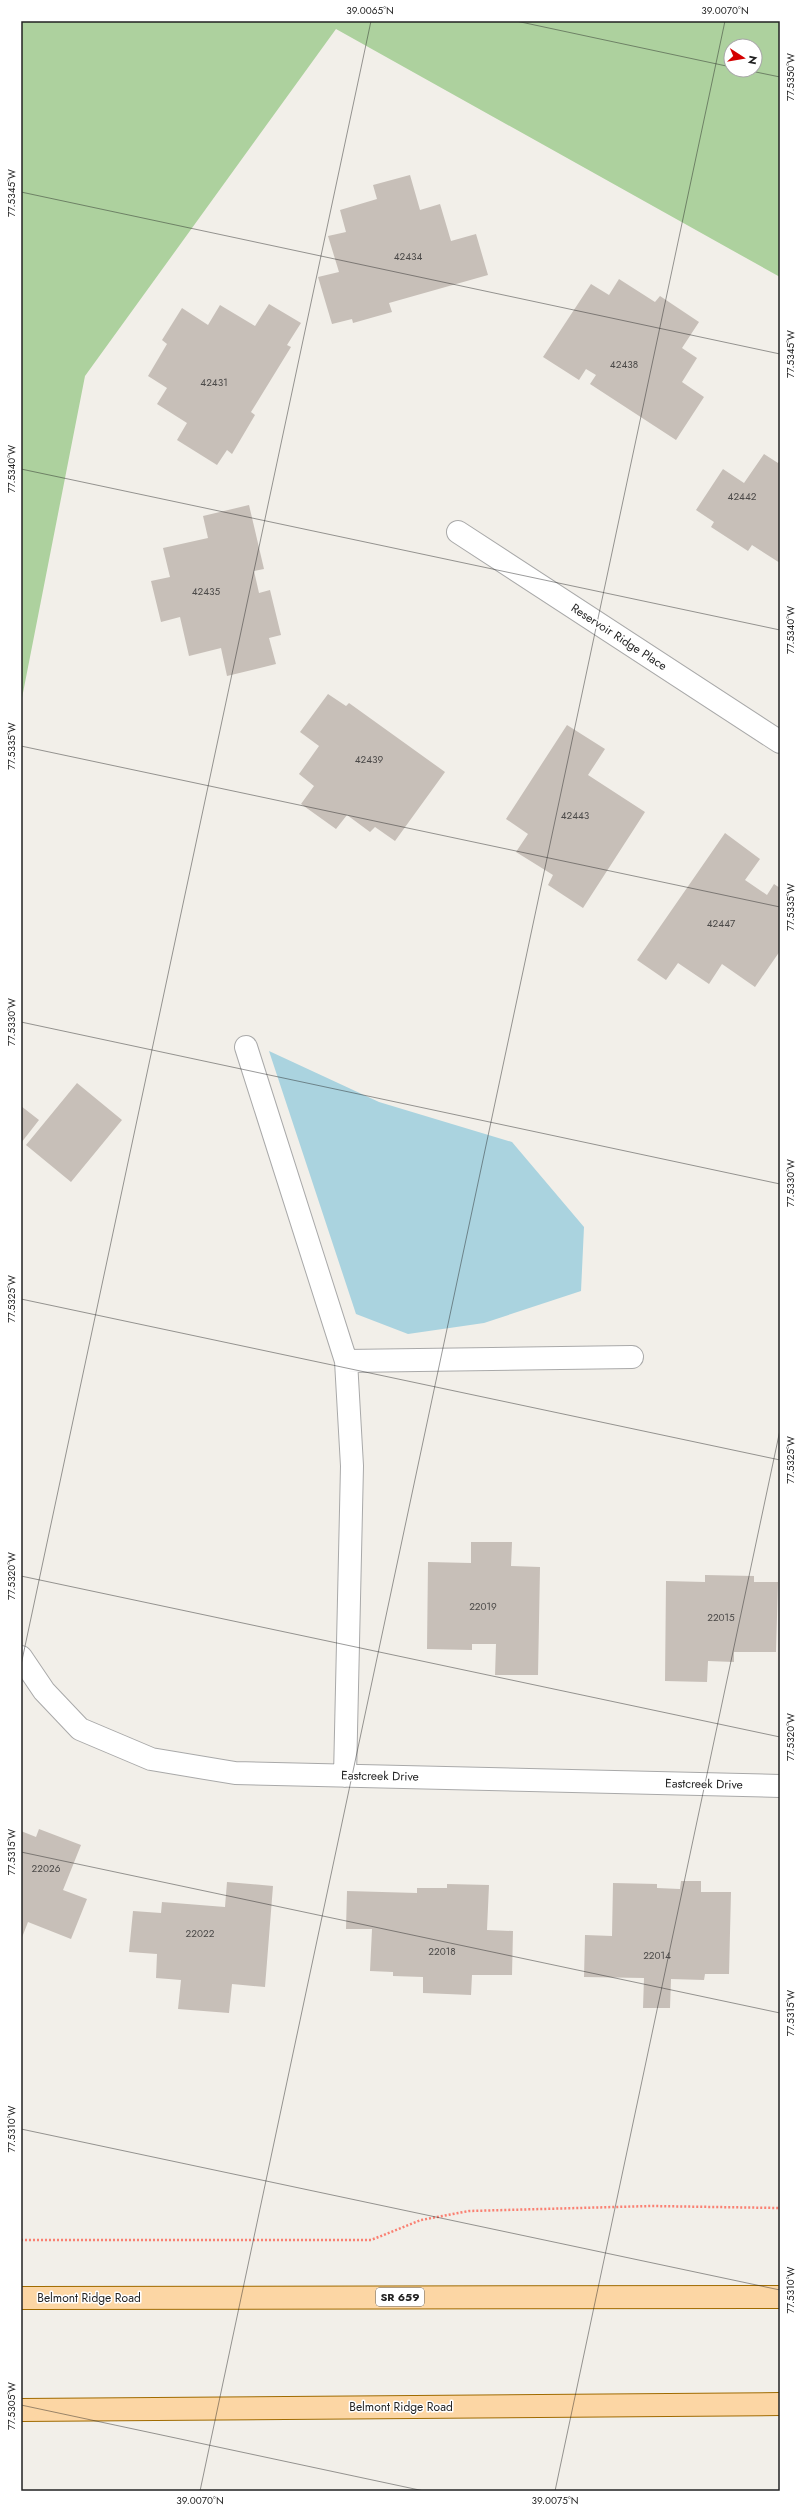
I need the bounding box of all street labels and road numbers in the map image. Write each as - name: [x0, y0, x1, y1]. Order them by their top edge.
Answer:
- street label: Reservoir Ridge Place: [567, 599, 671, 675]
- street label: Eastcreek Drive: [341, 1766, 419, 1786]
- street label: Eastcreek Drive: [665, 1774, 743, 1794]
- road number: SR 659: [376, 2288, 424, 2306]
- street label: Belmont Ridge Road: [37, 2289, 141, 2307]
- street label: Belmont Ridge Road: [349, 2398, 453, 2416]

